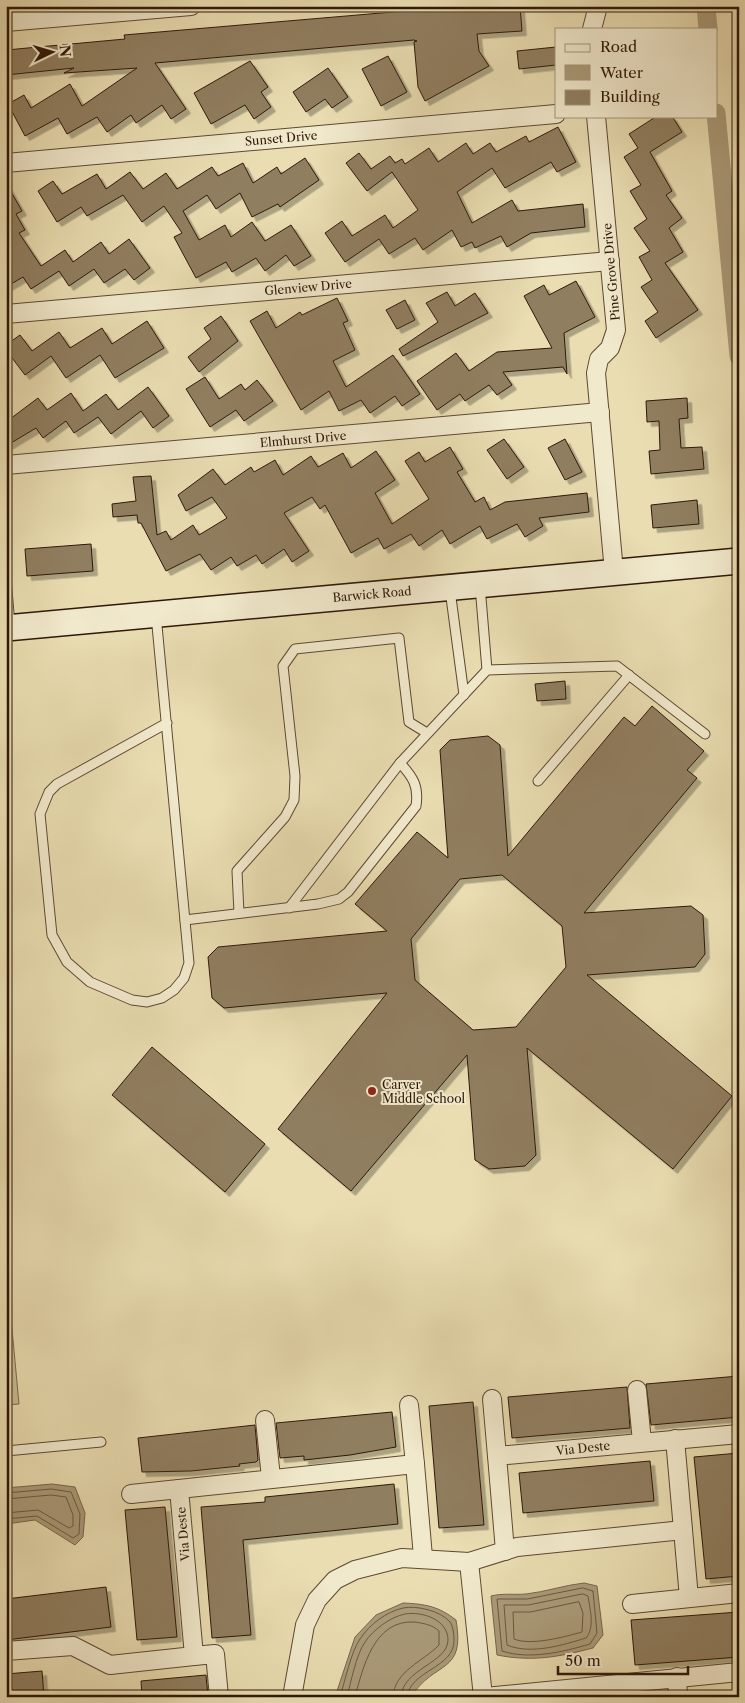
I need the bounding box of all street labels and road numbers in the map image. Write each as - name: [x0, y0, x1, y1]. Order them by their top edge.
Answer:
- street label: Sunset Drive: [244, 127, 318, 149]
- street label: Pine Grove Drive: [599, 222, 623, 321]
- street label: Glenview Drive: [264, 276, 353, 298]
- street label: Elmhurst Drive: [259, 428, 347, 450]
- street label: Barwick Road: [332, 583, 413, 605]
- street label: Via Deste: [554, 1438, 611, 1458]
- street label: Via Deste: [173, 1506, 193, 1563]

